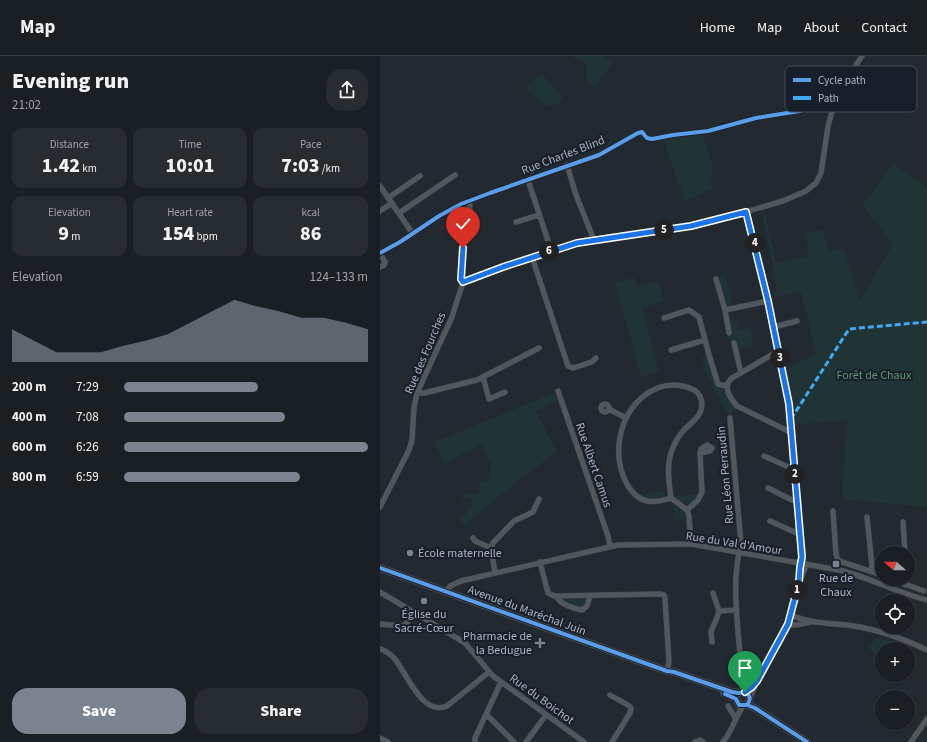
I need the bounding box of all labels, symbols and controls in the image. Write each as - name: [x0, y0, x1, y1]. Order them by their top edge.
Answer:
- text: Map: [20, 14, 55, 41]
- text: Home: [700, 18, 735, 38]
- text: Map: [757, 18, 782, 38]
- text: About: [804, 18, 839, 38]
- text: Contact: [861, 18, 907, 38]
- text: Evening run: [12, 65, 129, 97]
- legend: [785, 66, 917, 112]
- button: share: [326, 69, 368, 111]
- text: Cycle path: [818, 73, 866, 88]
- text: Path: [818, 91, 839, 106]
- text: 21:02: [12, 96, 41, 114]
- street label: Rue Charles Blind: [519, 132, 607, 179]
- text: Distance: [50, 137, 89, 152]
- text: Time: [178, 137, 202, 152]
- text: Pace: [300, 137, 321, 152]
- text: 1.42: [42, 152, 80, 180]
- text: 10:01: [166, 152, 214, 180]
- text: 7:03: [281, 152, 319, 180]
- text: km: [80, 161, 97, 176]
- text: /km: [319, 161, 340, 176]
- text: Elevation: [48, 205, 91, 220]
- text: Heart rate: [167, 205, 213, 220]
- text: kcal: [301, 205, 320, 220]
- pin: [446, 207, 480, 248]
- icon: check: [452, 213, 474, 235]
- text: 9: [58, 220, 69, 248]
- text: 154: [162, 220, 194, 248]
- text: 86: [300, 220, 321, 248]
- pin: 5: [654, 220, 674, 240]
- text: 5: [661, 222, 667, 237]
- text: m: [69, 229, 80, 244]
- text: bpm: [194, 229, 218, 244]
- pin: 4: [745, 233, 765, 253]
- text: 4: [752, 235, 758, 250]
- pin: 6: [539, 241, 559, 261]
- text: 6: [546, 243, 552, 258]
- text: Elevation: [12, 268, 63, 286]
- text: 124–133 m: [310, 268, 368, 286]
- street label: Rue des Fourches: [401, 310, 450, 397]
- pin: 3: [770, 348, 790, 368]
- text: 3: [777, 350, 783, 365]
- park label: Forêt de Chaux: [837, 367, 912, 384]
- text: 200 m: [12, 378, 46, 396]
- text: 7:29: [76, 378, 99, 396]
- text: 400 m: [12, 408, 46, 426]
- text: 7:08: [76, 408, 99, 426]
- street label: Rue Albert Camus: [571, 420, 616, 510]
- street label: Rue Léon Perraudin: [713, 425, 738, 525]
- text: 600 m: [12, 438, 46, 456]
- text: 6:26: [76, 438, 99, 456]
- pin: 2: [785, 464, 805, 484]
- text: 2: [792, 466, 798, 481]
- text: 800 m: [12, 468, 46, 486]
- text: 6:59: [76, 468, 99, 486]
- street label: Rue du Val d'Amour: [685, 527, 784, 560]
- place label: École maternelle: [418, 545, 502, 562]
- north arrow: [875, 546, 915, 586]
- map controls: [875, 546, 915, 730]
- marker: École maternelle: [405, 548, 415, 558]
- marker: Rue de Chaux: [831, 559, 841, 569]
- place label: Rue de Chaux: [819, 570, 853, 601]
- pin: 1: [787, 580, 807, 600]
- street label: Avenue du Maréchal Juin: [465, 581, 588, 640]
- text: 1: [794, 582, 800, 597]
- button: locate: [875, 594, 915, 634]
- marker: Église du Sacré-Cœur: [419, 596, 429, 606]
- place label: Église du Sacré-Cœur: [394, 606, 455, 637]
- place label: Pharmacie de la Bedugue: [463, 628, 532, 659]
- marker: Pharmacie de la Bedugue: [535, 638, 545, 648]
- button: +: [875, 642, 915, 682]
- pin: [728, 651, 762, 692]
- icon: arrive: [734, 657, 756, 679]
- street label: Rue du Boichot: [506, 670, 578, 729]
- button: Save: [12, 688, 186, 734]
- button: Share: [194, 688, 368, 734]
- button: −: [875, 690, 915, 730]

